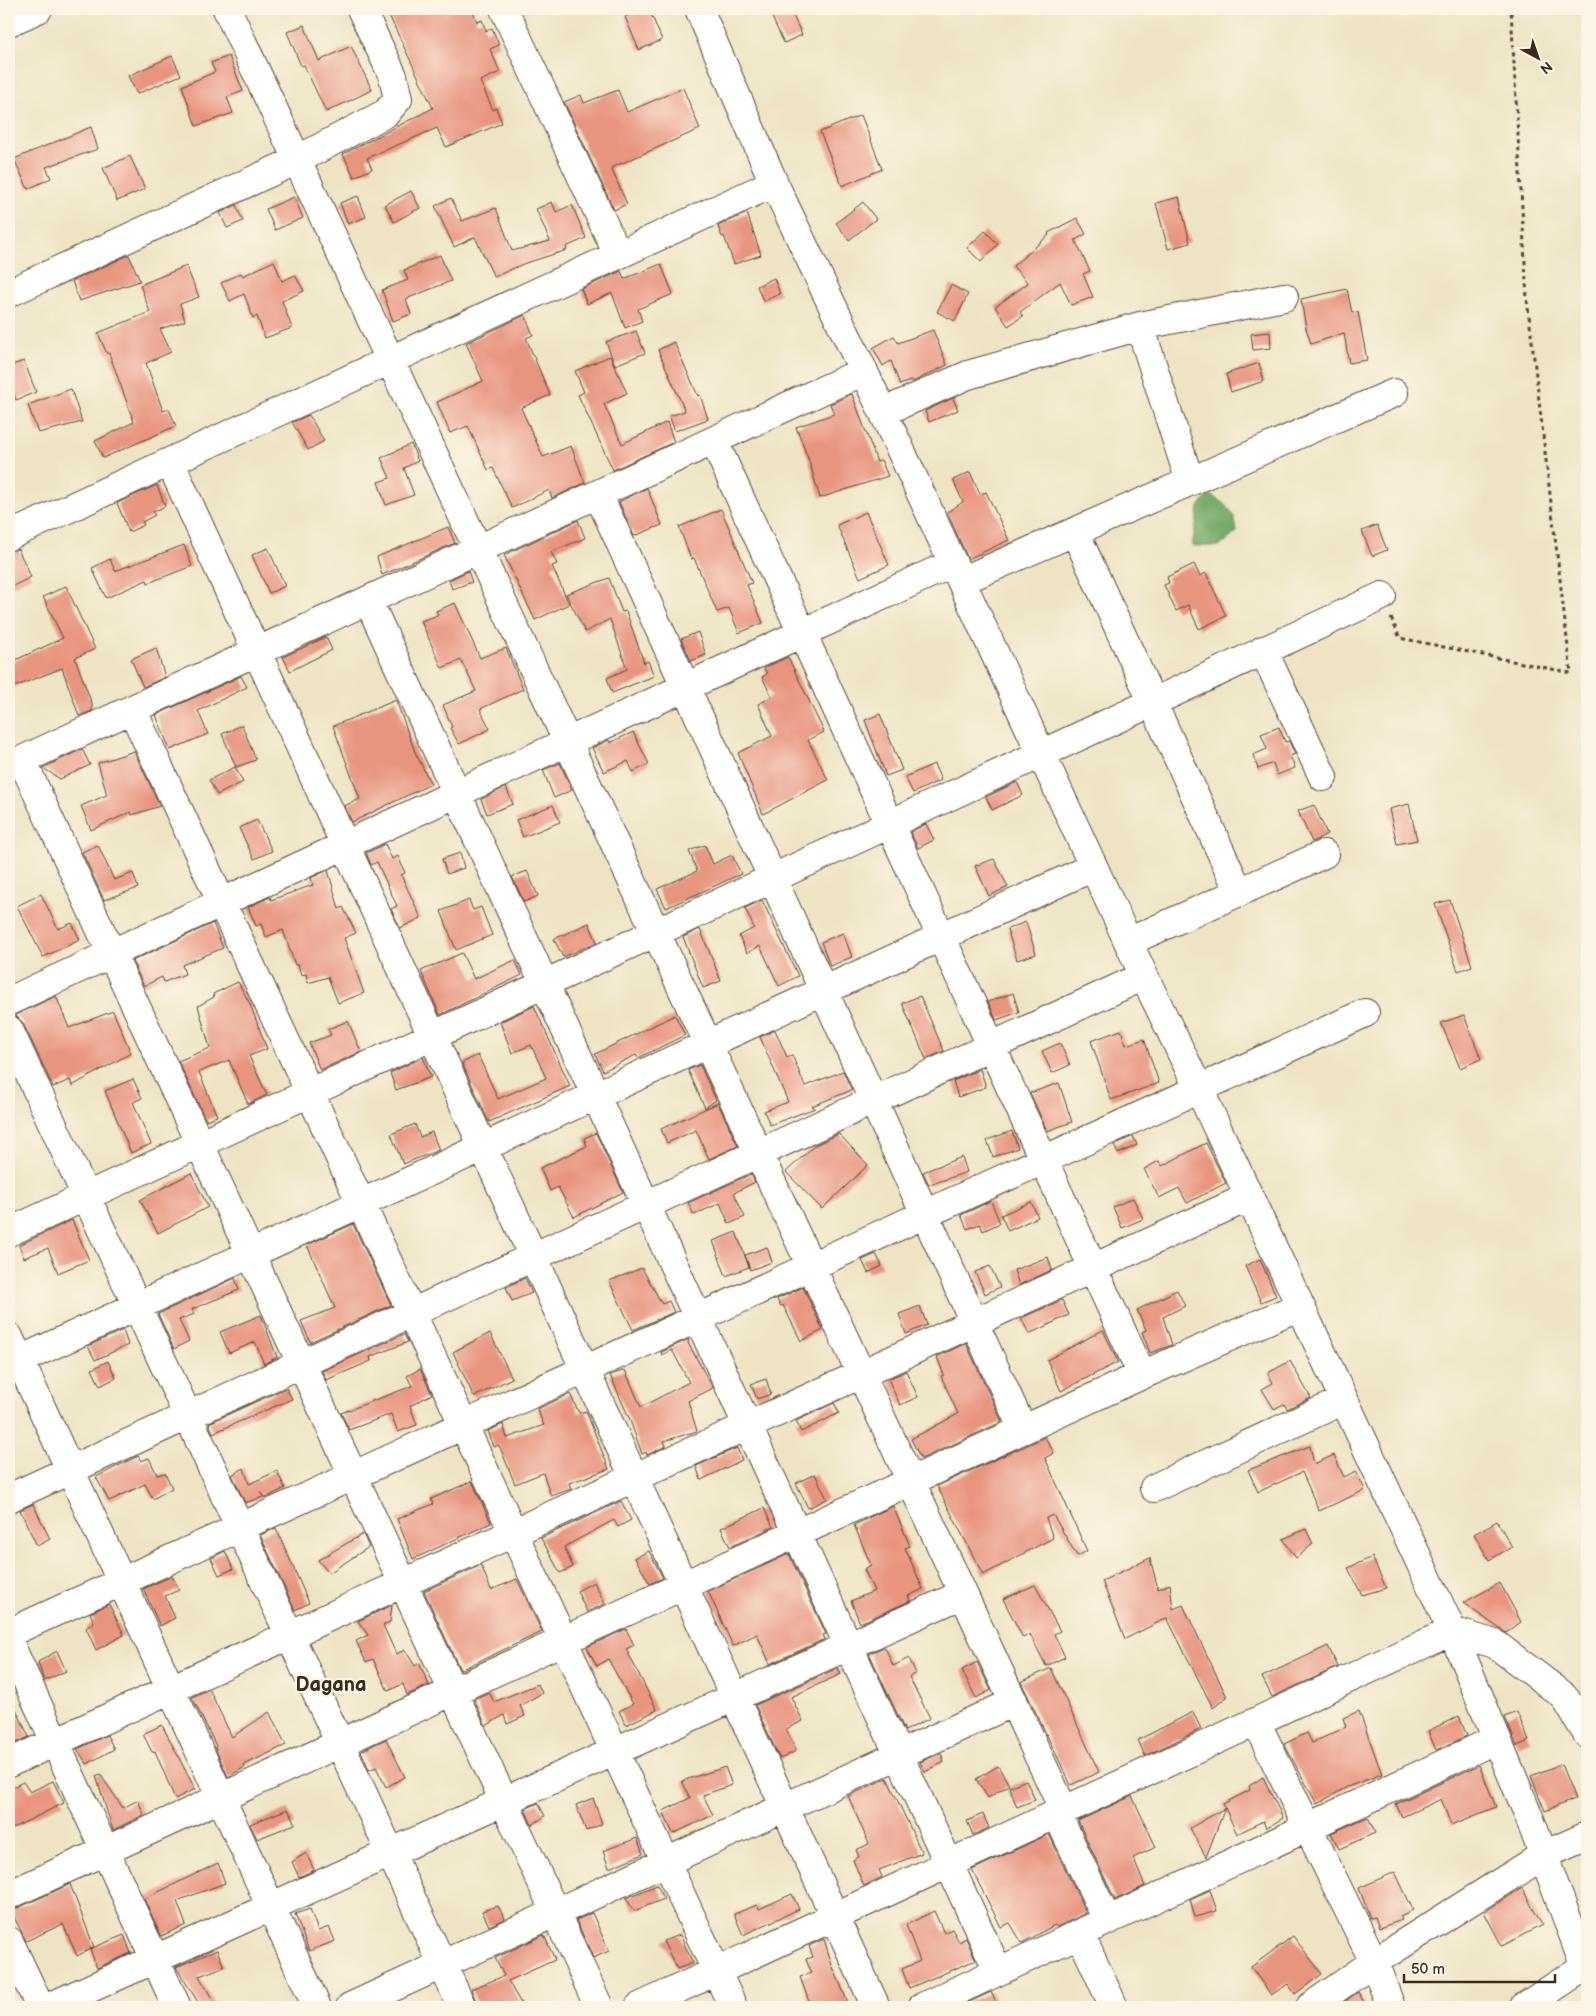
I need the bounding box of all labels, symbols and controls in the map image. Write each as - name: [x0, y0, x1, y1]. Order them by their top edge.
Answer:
- north arrow: [1514, 32, 1564, 82]
- text: N: [1537, 58, 1556, 77]
- district label: Dagana: [296, 1673, 366, 1697]
- scale bar: [1404, 1951, 1555, 1983]
- text: 50 m: [1411, 1960, 1445, 1979]

